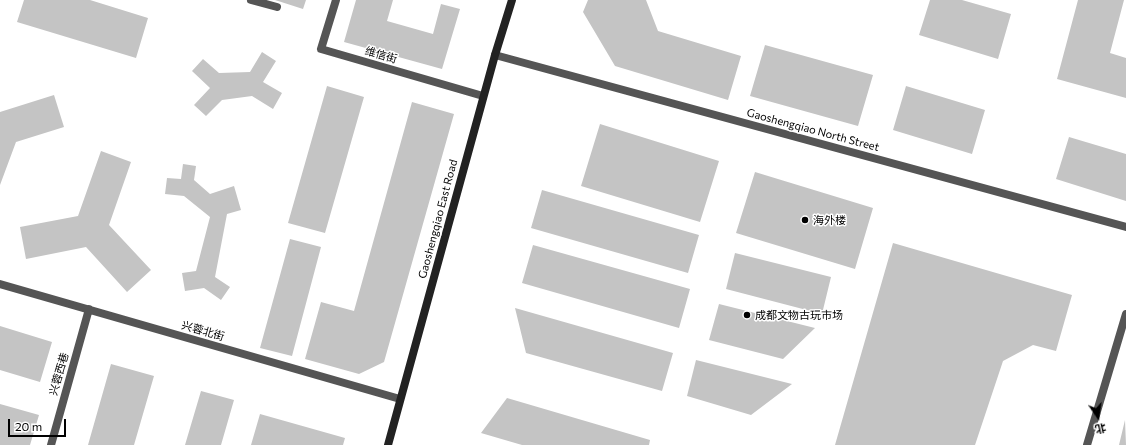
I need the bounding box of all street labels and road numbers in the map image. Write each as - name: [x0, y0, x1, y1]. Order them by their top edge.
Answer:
- street label: 维信街: [363, 44, 399, 66]
- street label: Gaoshengqiao North Street: [745, 106, 881, 154]
- street label: Gaoshengqiao East Road: [416, 158, 460, 280]
- street label: 兴蓉北街: [180, 319, 226, 343]
- street label: 兴蓉西巷: [47, 351, 71, 397]

